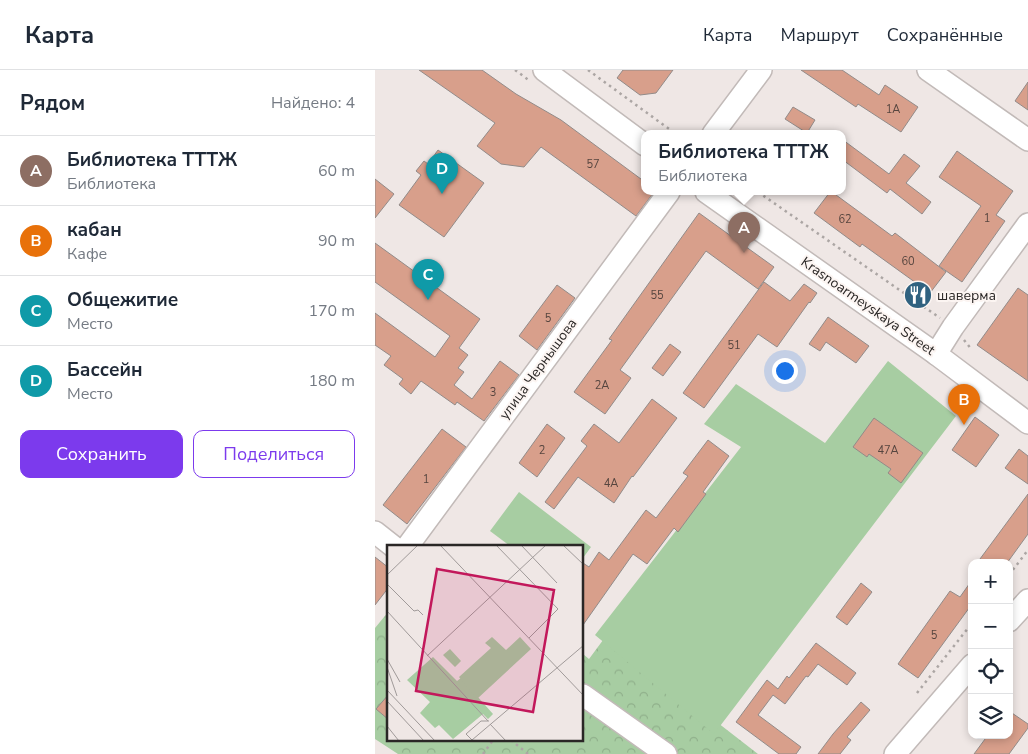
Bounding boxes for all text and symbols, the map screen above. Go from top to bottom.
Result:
text: Карта [25,19,94,51]
text: Карта [703,23,753,47]
text: Маршрут [781,23,859,47]
text: Сохранённые [887,23,1003,47]
text: Рядом [20,89,85,117]
text: Найдено: 4 [271,92,355,114]
house number: 1А [886,102,900,117]
popup [641,130,846,195]
text: Библиотека ТТТЖ [658,139,829,165]
text: Библиотека ТТТЖ [67,147,237,173]
pin: D [426,153,458,194]
house number: 57 [586,157,600,172]
text: A [30,160,42,182]
text: 60 m [318,160,355,182]
text: Библиотека [658,165,748,187]
text: Библиотека [67,173,156,195]
house number: 1 [984,211,990,226]
pin: A [728,212,760,253]
house number: 62 [838,212,852,227]
text: кабан [67,217,122,243]
text: B [30,230,42,252]
text: 90 m [318,230,355,252]
text: Кафе [67,243,107,265]
street label: Krasnoarmeyskaya Street [797,252,939,360]
house number: 60 [901,254,915,269]
pin: C [412,259,444,300]
restaurant icon: шаверма [903,280,933,310]
place label: шаверма [937,286,996,305]
text: Общежитие [67,287,178,313]
house number: 55 [650,288,664,303]
text: C [31,300,41,322]
text: 170 m [308,300,355,322]
house number: 5 [545,311,552,326]
text: Место [67,313,113,335]
street label: улица Чернышова [495,315,581,423]
house number: 51 [727,338,741,353]
text: Бассейн [67,357,143,383]
your location [772,358,798,384]
text: D [30,370,42,392]
text: 180 m [308,370,355,392]
house number: 2А [595,378,609,393]
text: Место [67,383,113,405]
pin: B [948,384,980,425]
house number: 3 [490,385,496,400]
button: Сохранить [20,430,183,478]
button: Поделиться [193,430,355,478]
house number: 2 [539,443,545,458]
house number: 47А [877,443,899,458]
house number: 1 [423,472,429,487]
house number: 4А [604,476,618,491]
inset map [387,545,584,742]
map controls [968,559,1013,739]
button: + [968,559,1013,604]
button: − [968,604,1013,649]
house number: 5 [931,628,938,643]
button: locate [968,649,1013,694]
button: layers [968,694,1013,739]

